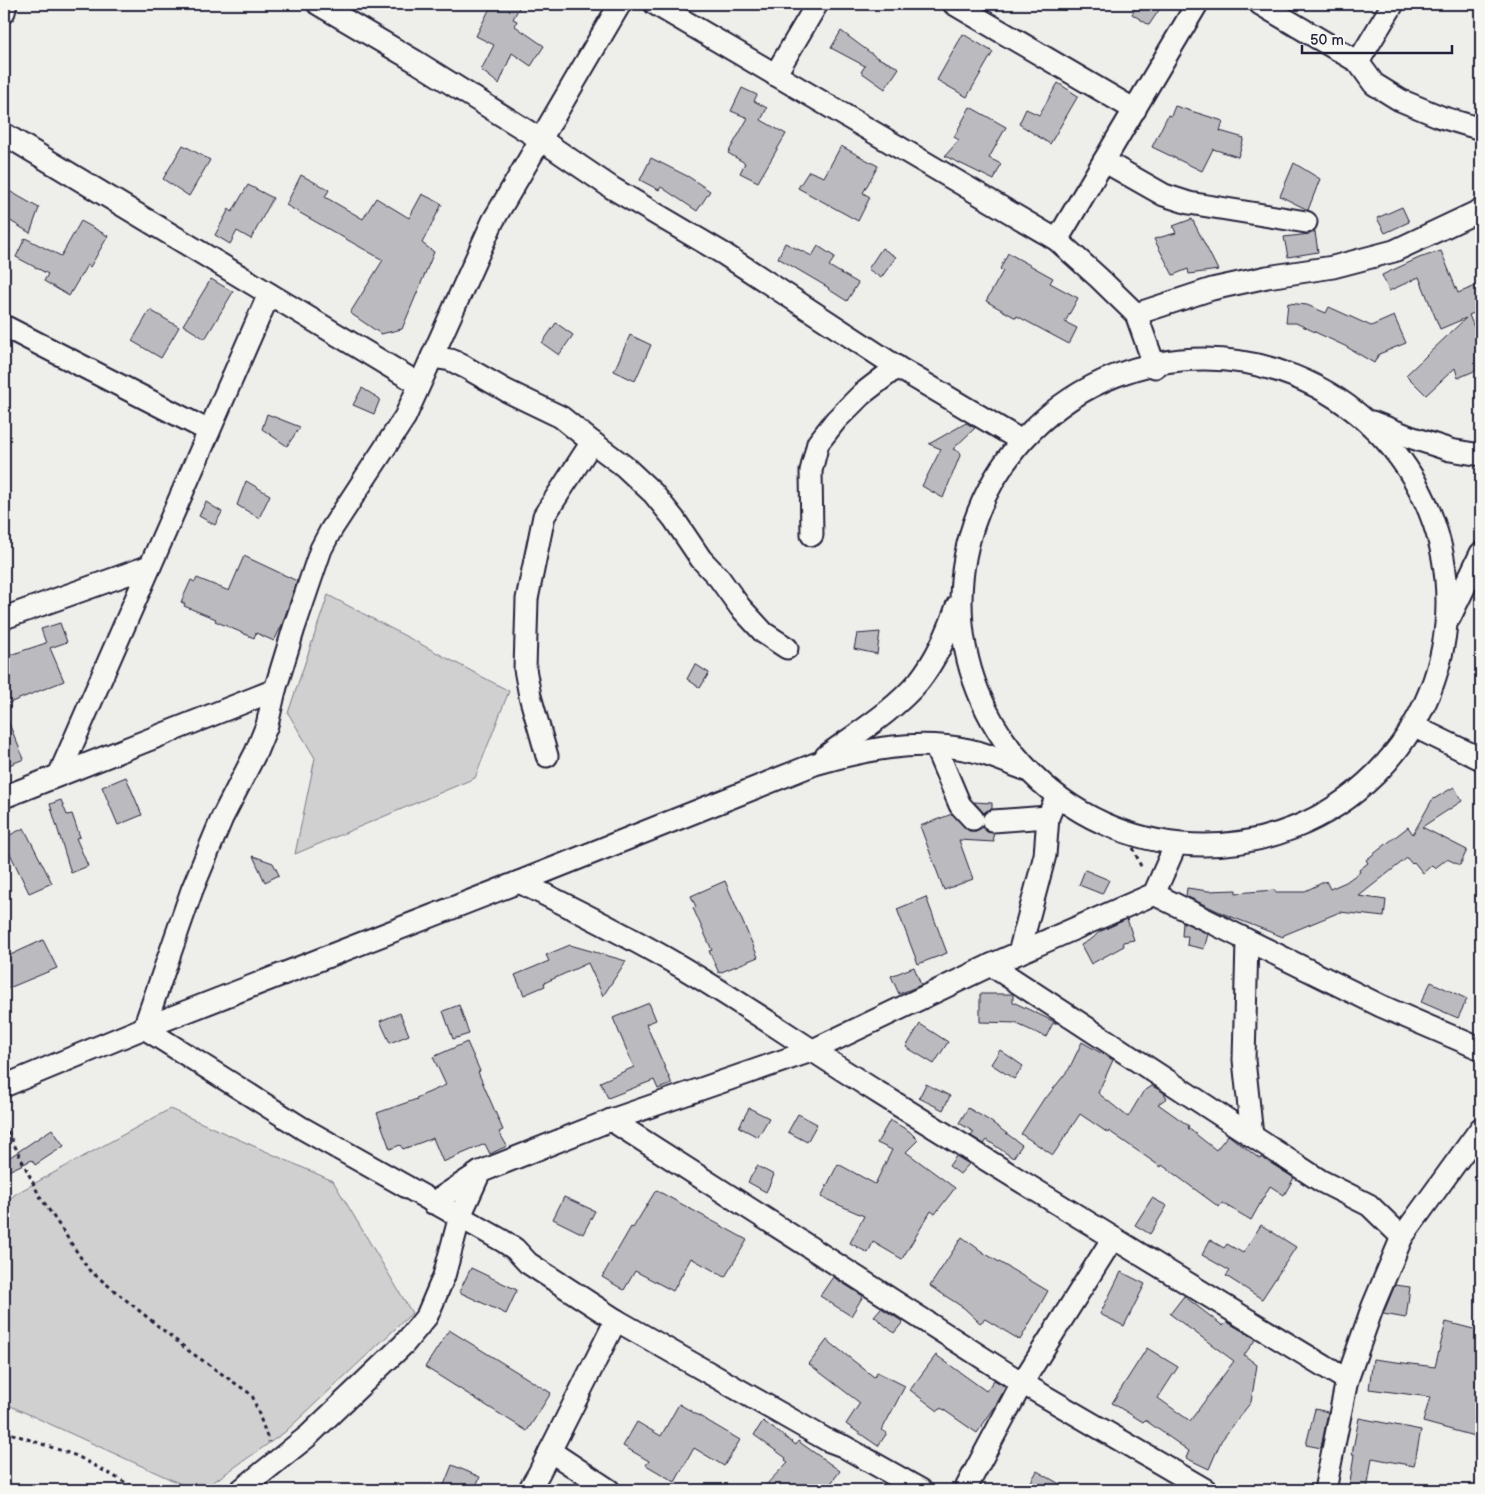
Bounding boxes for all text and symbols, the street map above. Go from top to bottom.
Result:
scale bar [1302,22,1452,54]
text: 50 m [1310,31,1344,50]

